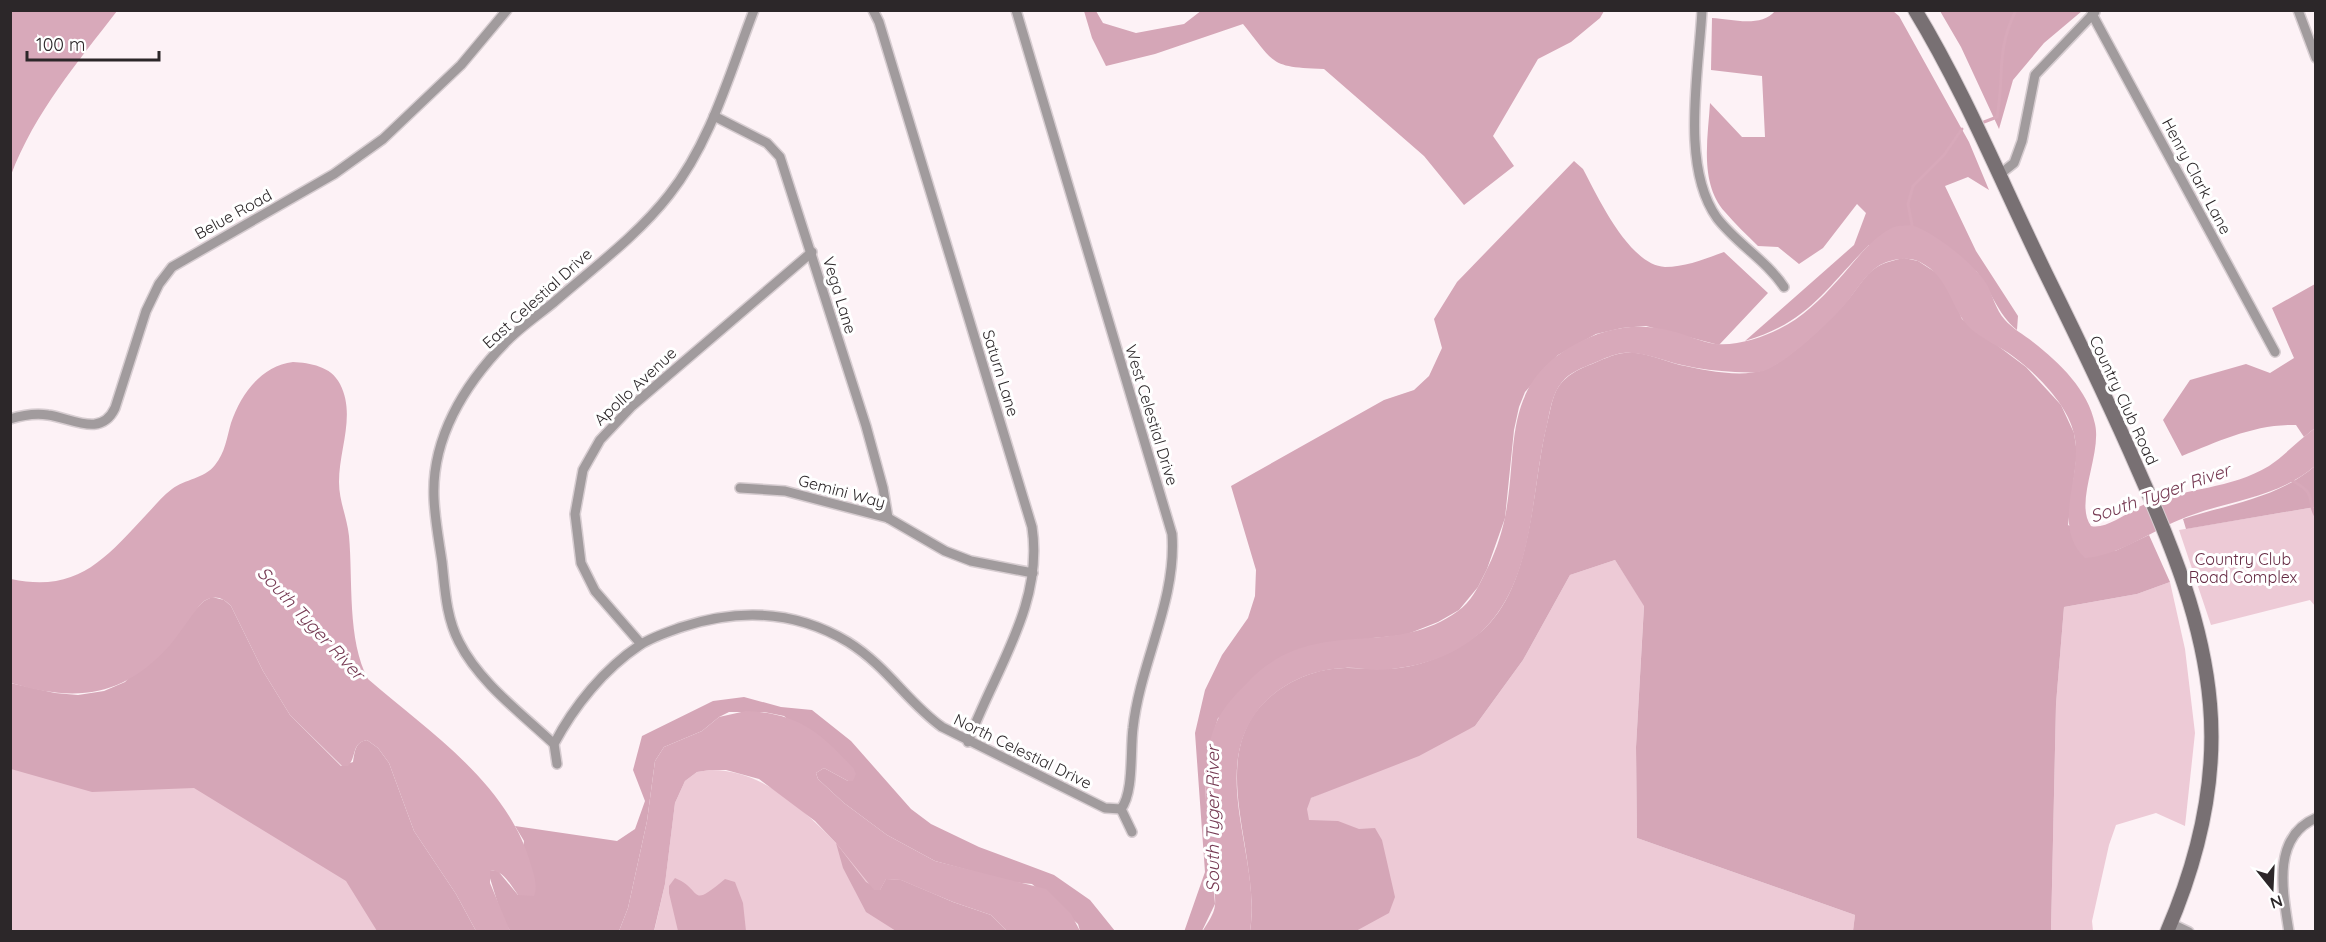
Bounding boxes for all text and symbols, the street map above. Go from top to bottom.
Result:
scale bar [27,24,159,62]
text: 100 m [36,33,85,56]
street label: Henry Clark Lane [2158,114,2236,238]
street label: Belue Road [191,185,275,243]
street label: East Celestial Drive [478,243,596,353]
street label: Vega Lane [819,254,861,336]
street label: Saturn Lane [978,327,1024,419]
street label: Country Club Road [2085,332,2163,468]
street label: West Celestial Drive [1121,342,1183,488]
street label: Apollo Avenue [590,343,680,429]
water label: South Tyger River [2087,458,2235,528]
street label: Gemini Way [796,470,888,512]
park label: Country Club Road Complex [2189,549,2298,587]
water label: South Tyger River [252,561,371,686]
street label: North Celestial Drive [951,709,1095,793]
water label: South Tyger River [1201,743,1224,892]
north arrow [2242,858,2302,918]
text: N [2268,891,2285,914]

